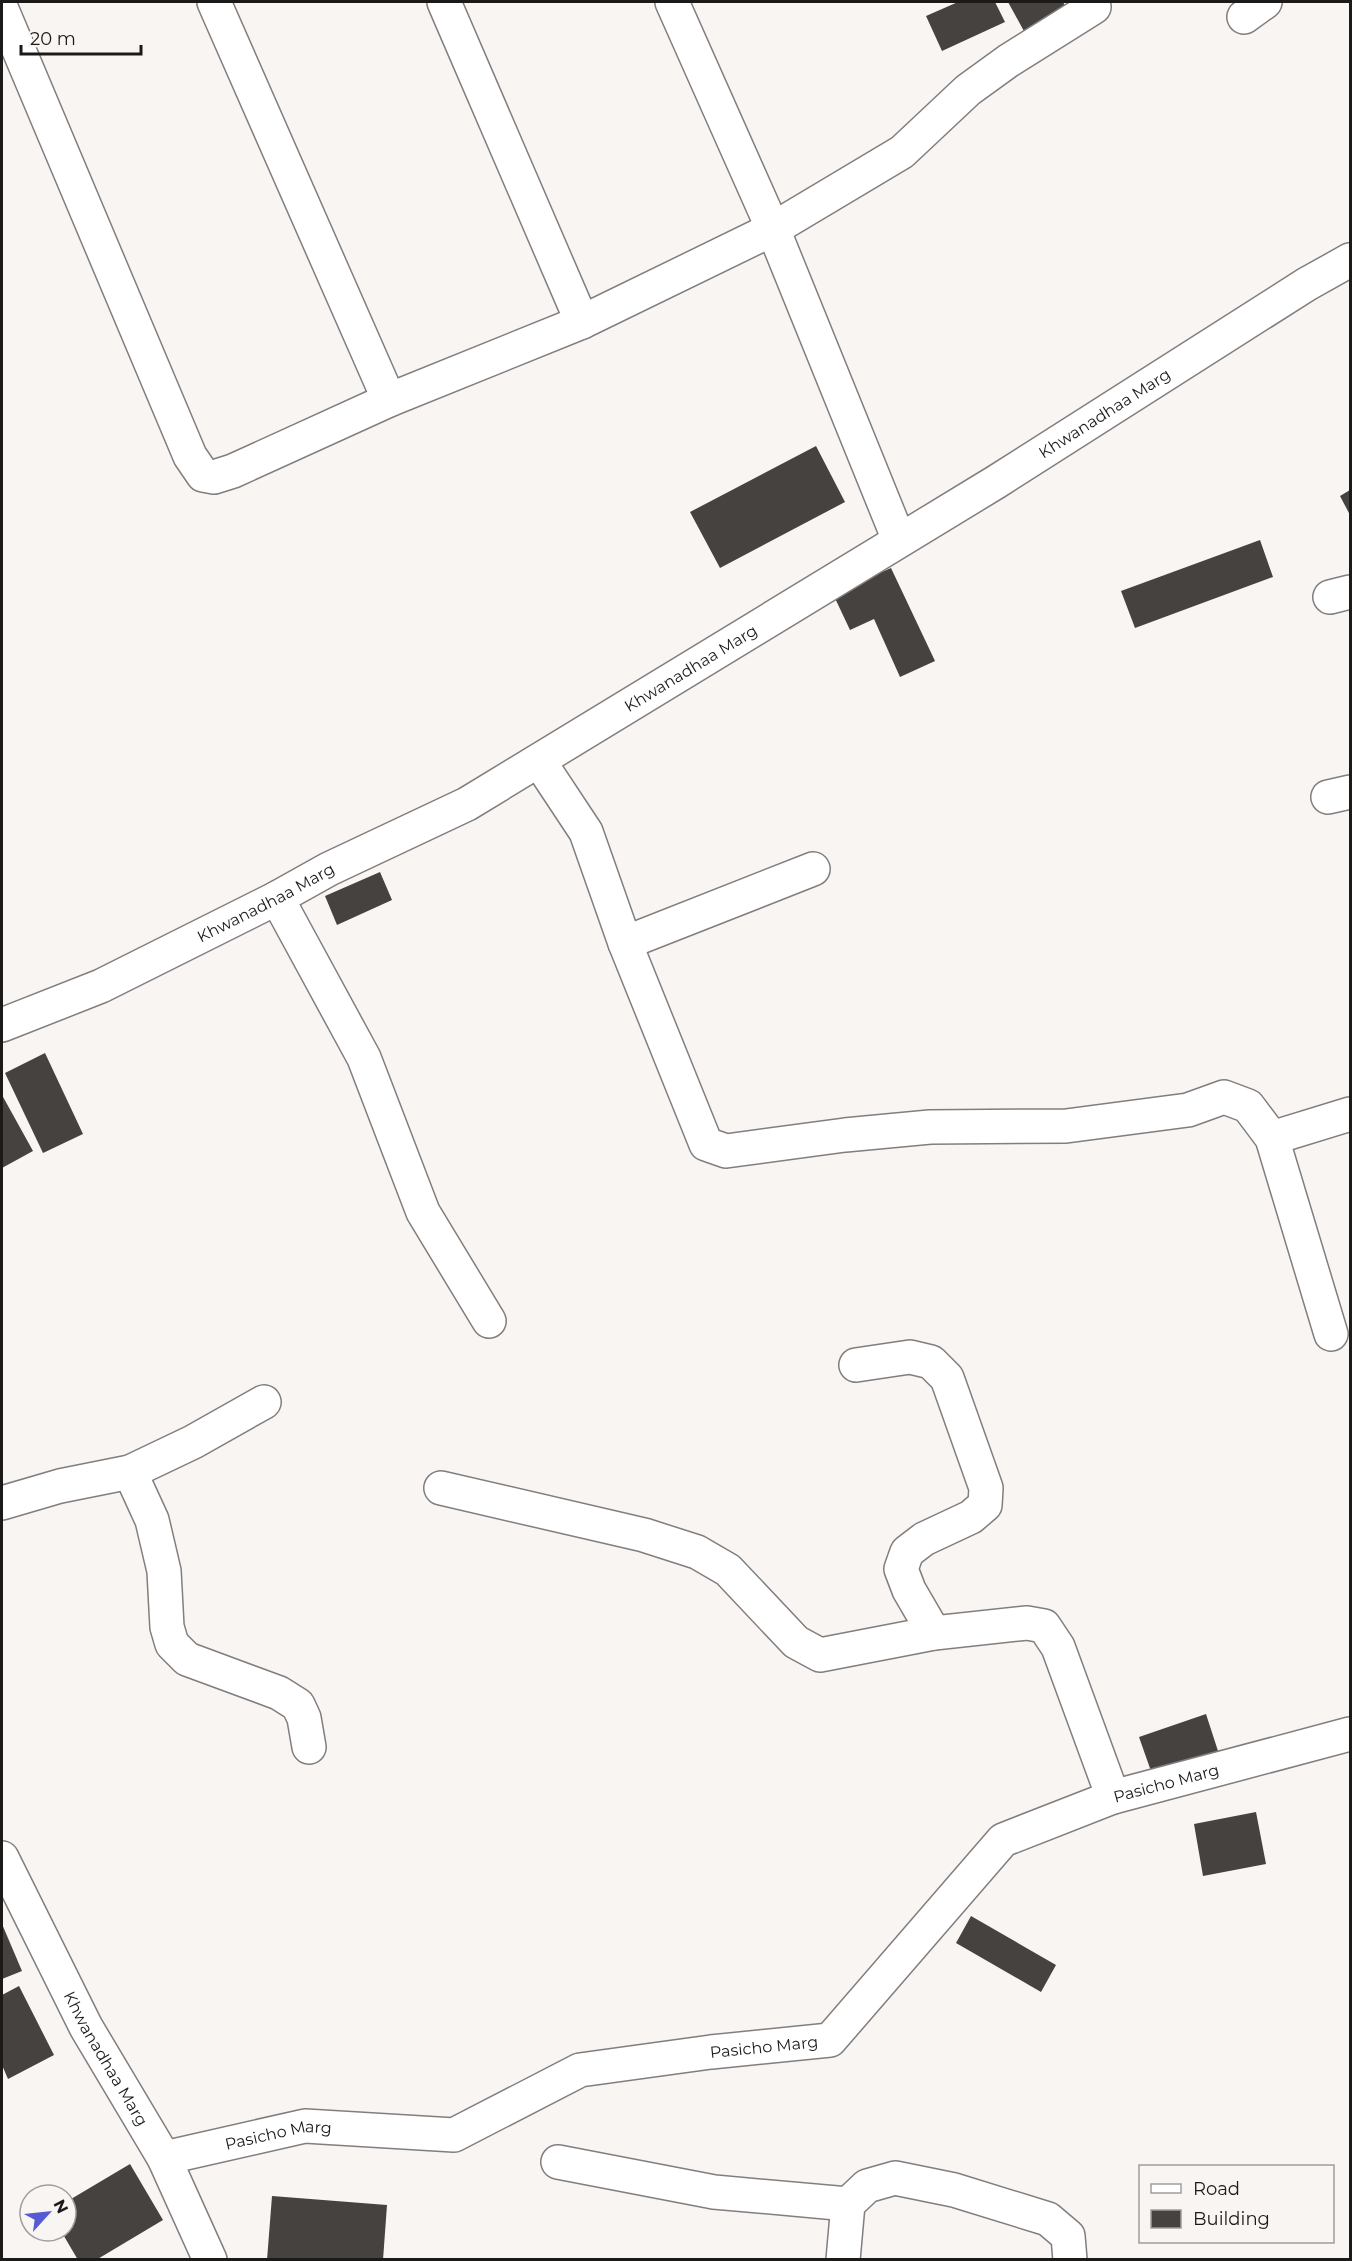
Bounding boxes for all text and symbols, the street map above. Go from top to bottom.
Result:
scale bar [21,18,141,56]
text: 20 m [30,28,76,50]
street label: Khwanadhaa Marg [1035,365,1174,462]
street label: Khwanadhaa Marg [621,621,761,716]
street label: Khwanadhaa Marg [194,859,338,946]
street label: Pasicho Marg [1111,1760,1221,1807]
street label: Khwanadhaa Marg [60,1988,152,2130]
street label: Pasicho Marg [709,2032,819,2062]
street label: Pasicho Marg [223,2117,332,2154]
legend [1139,2165,1334,2243]
text: Road [1193,2178,1240,2200]
north arrow [18,2183,78,2243]
text: N [50,2196,72,2216]
text: Building [1193,2208,1270,2230]

